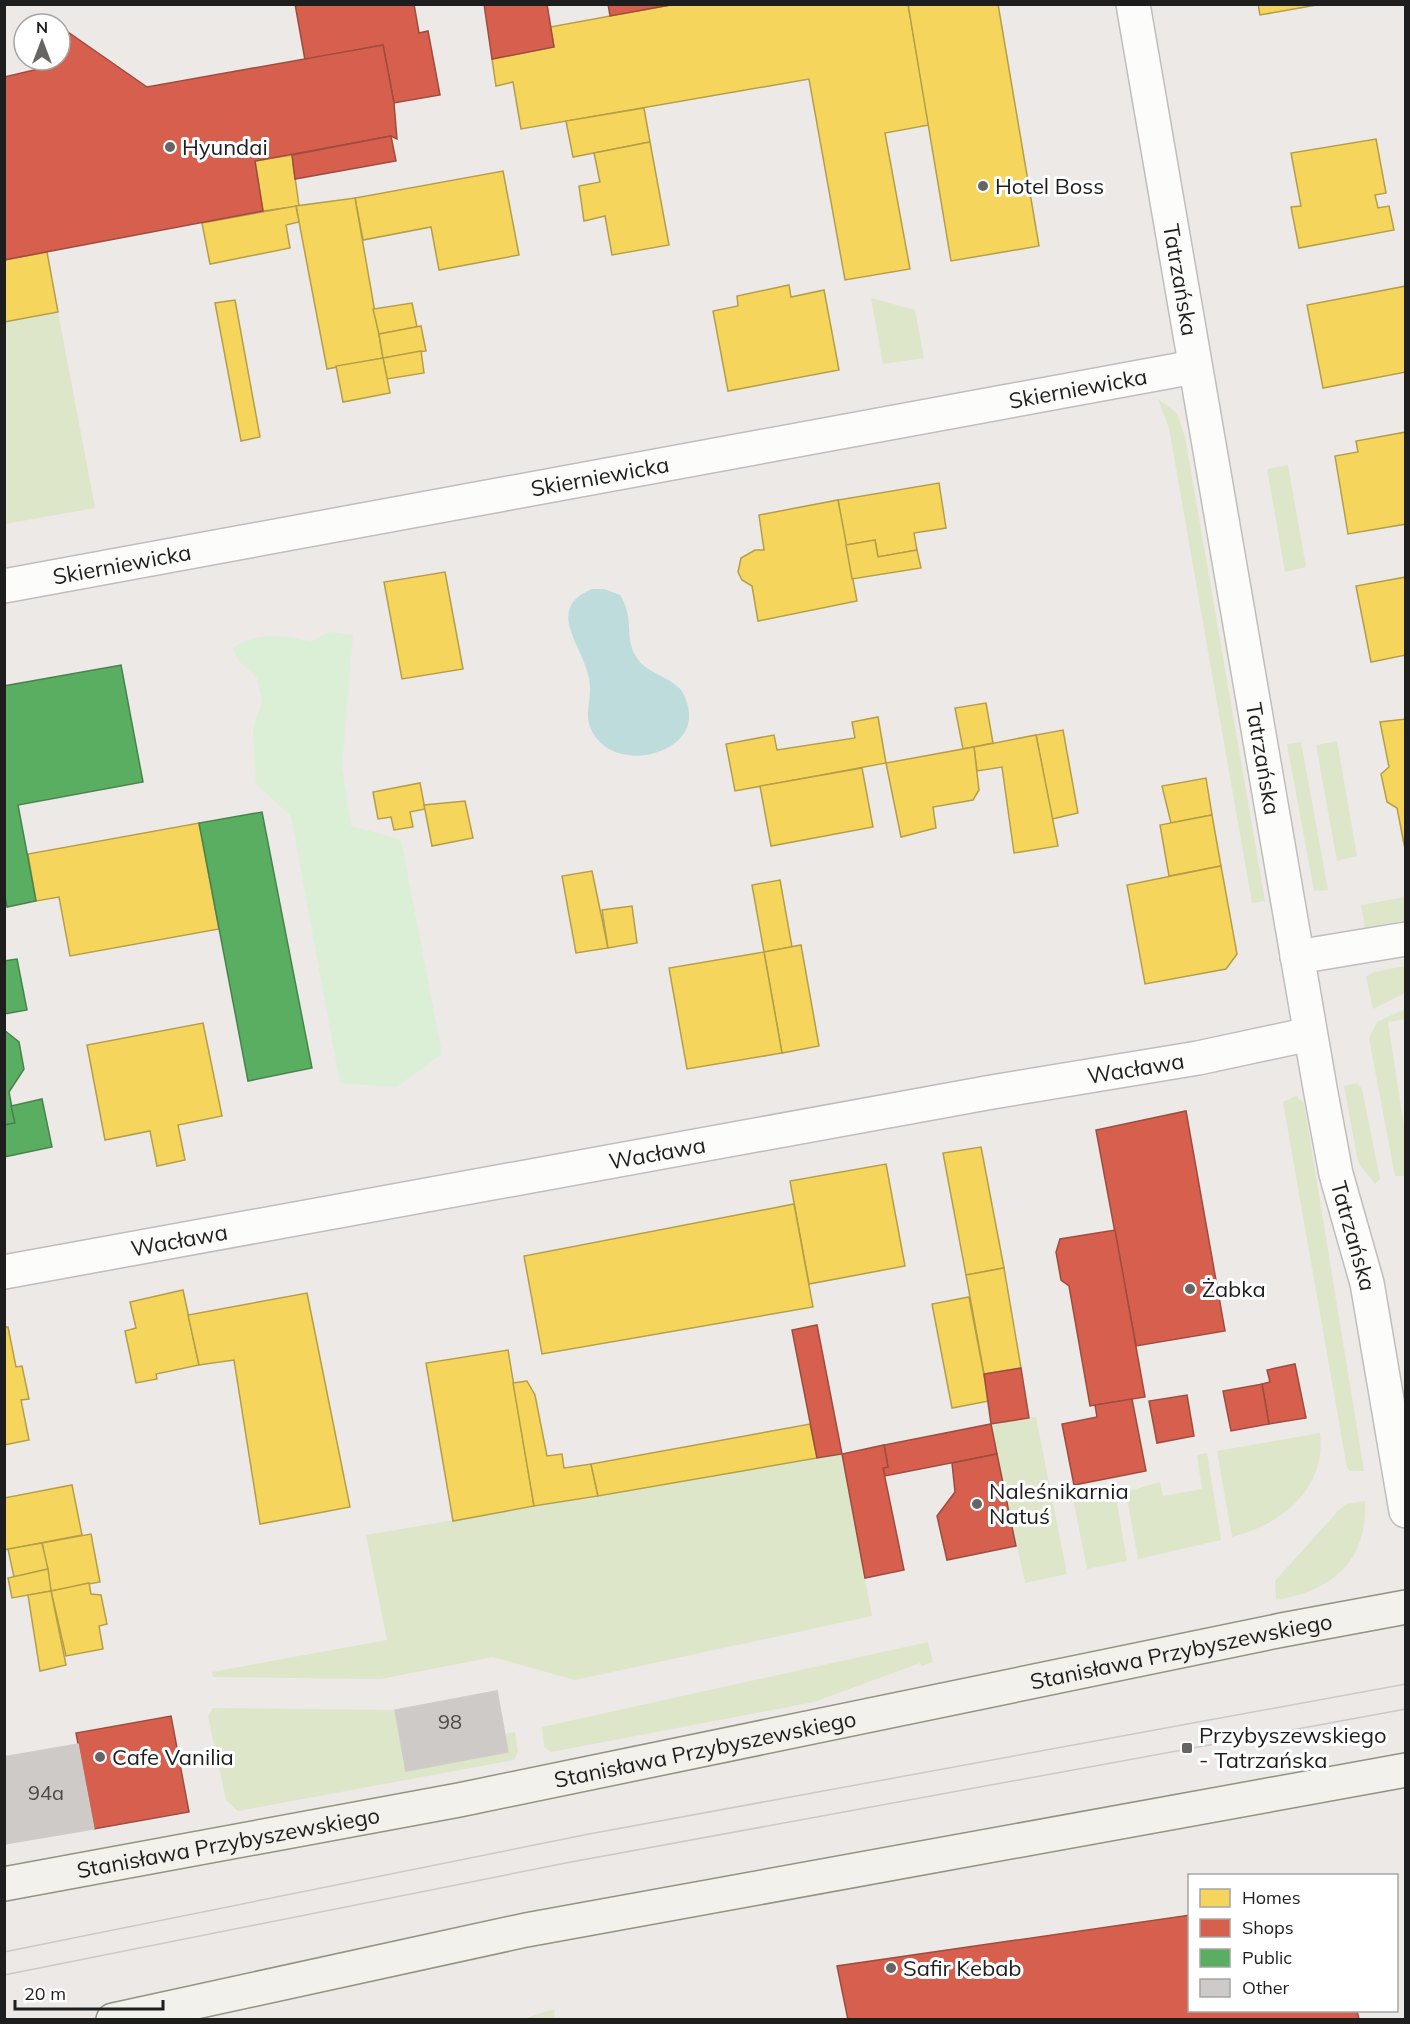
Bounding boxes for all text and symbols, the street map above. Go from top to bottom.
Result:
north arrow [12,12,72,72]
text: N [36,17,48,37]
place label: Hyundai [182,133,268,161]
marker: Hyundai [163,140,177,154]
place label: Hotel Boss [995,172,1104,200]
marker: Hotel Boss [976,179,990,193]
street label: Tatrzańska [1157,222,1204,338]
street label: Skierniewicka [1007,362,1149,415]
street label: Skierniewicka [529,450,671,503]
street label: Skierniewicka [51,538,193,591]
street label: Tatrzańska [1240,701,1287,817]
street label: Wacława [1085,1046,1186,1090]
street label: Wacława [607,1130,708,1176]
street label: Tatrzańska [1325,1178,1382,1293]
street label: Wacława [129,1218,230,1263]
place label: Żabka [1202,1275,1266,1303]
marker: Żabka [1183,1282,1197,1296]
place label: Naleśnikarnia Natuś [989,1477,1129,1530]
marker: Naleśnikarnia Natuś [970,1497,984,1511]
street label: Stanisława Przybyszewskiego [1028,1607,1334,1696]
street label: Stanisława Przybyszewskiego [552,1704,859,1794]
house number: 98 [438,1709,462,1734]
place label: Przybyszewskiego - Tatrzańska [1199,1721,1387,1774]
marker: Przybyszewskiego - Tatrzańska [1180,1741,1194,1755]
place label: Cafe Vanilia [112,1743,234,1771]
marker: Cafe Vanilia [93,1750,107,1764]
house number: 94a [28,1780,64,1805]
street label: Stanisława Przybyszewskiego [74,1801,382,1884]
legend [1188,1874,1398,2012]
text: Homes [1242,1886,1301,1909]
text: Shops [1242,1916,1294,1939]
text: Public [1242,1946,1292,1969]
place label: Safir Kebab [903,1954,1022,1982]
marker: Safir Kebab [884,1961,898,1975]
scale bar [15,1973,164,2011]
text: Other [1242,1976,1290,1999]
text: 20 m [24,1982,66,2005]

